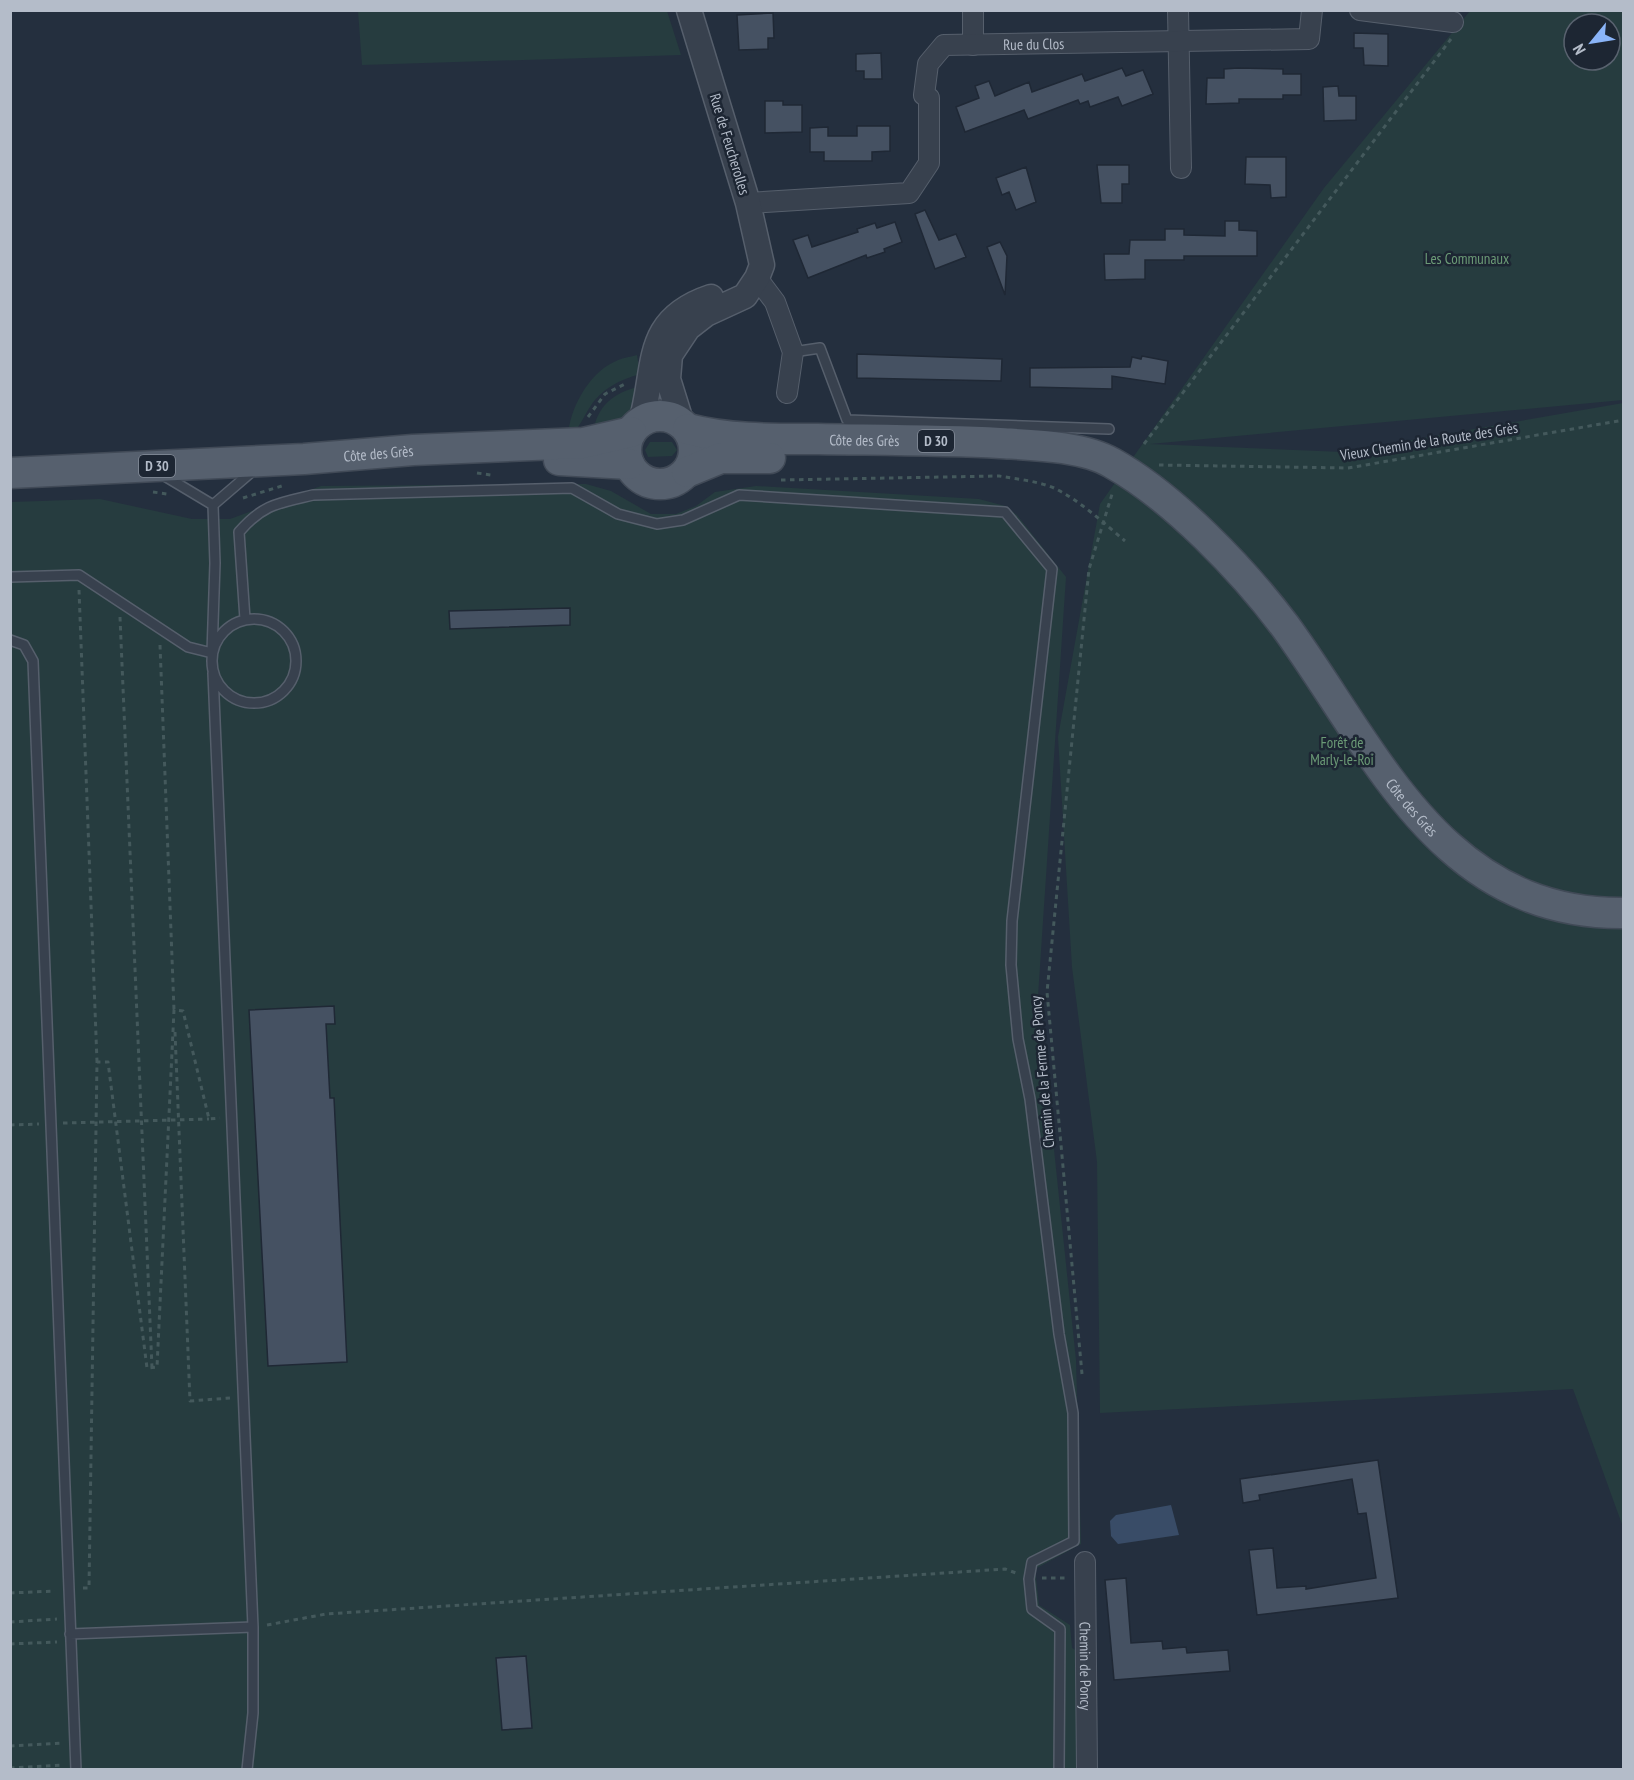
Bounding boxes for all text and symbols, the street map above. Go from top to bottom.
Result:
north arrow [1562,12,1622,72]
street label: Rue du Clos [1003,34,1064,54]
text: N [1568,41,1590,58]
street label: Rue de Feucherolles [706,91,754,197]
park label: Les Communaux [1425,249,1509,268]
street label: Vieux Chemin de la Route des Grès [1338,418,1519,465]
street label: Côte des Grès [829,430,899,450]
road number: D 30 [918,430,954,452]
street label: Côte des Grès [343,441,414,465]
road number: D 30 [139,455,175,477]
park label: Forêt de Marly-le-Roi [1310,733,1374,769]
street label: Côte des Grès [1382,774,1442,840]
street label: Chemin de la Ferme de Poncy [1026,995,1058,1149]
street label: Chemin de Poncy [1076,1622,1096,1711]

